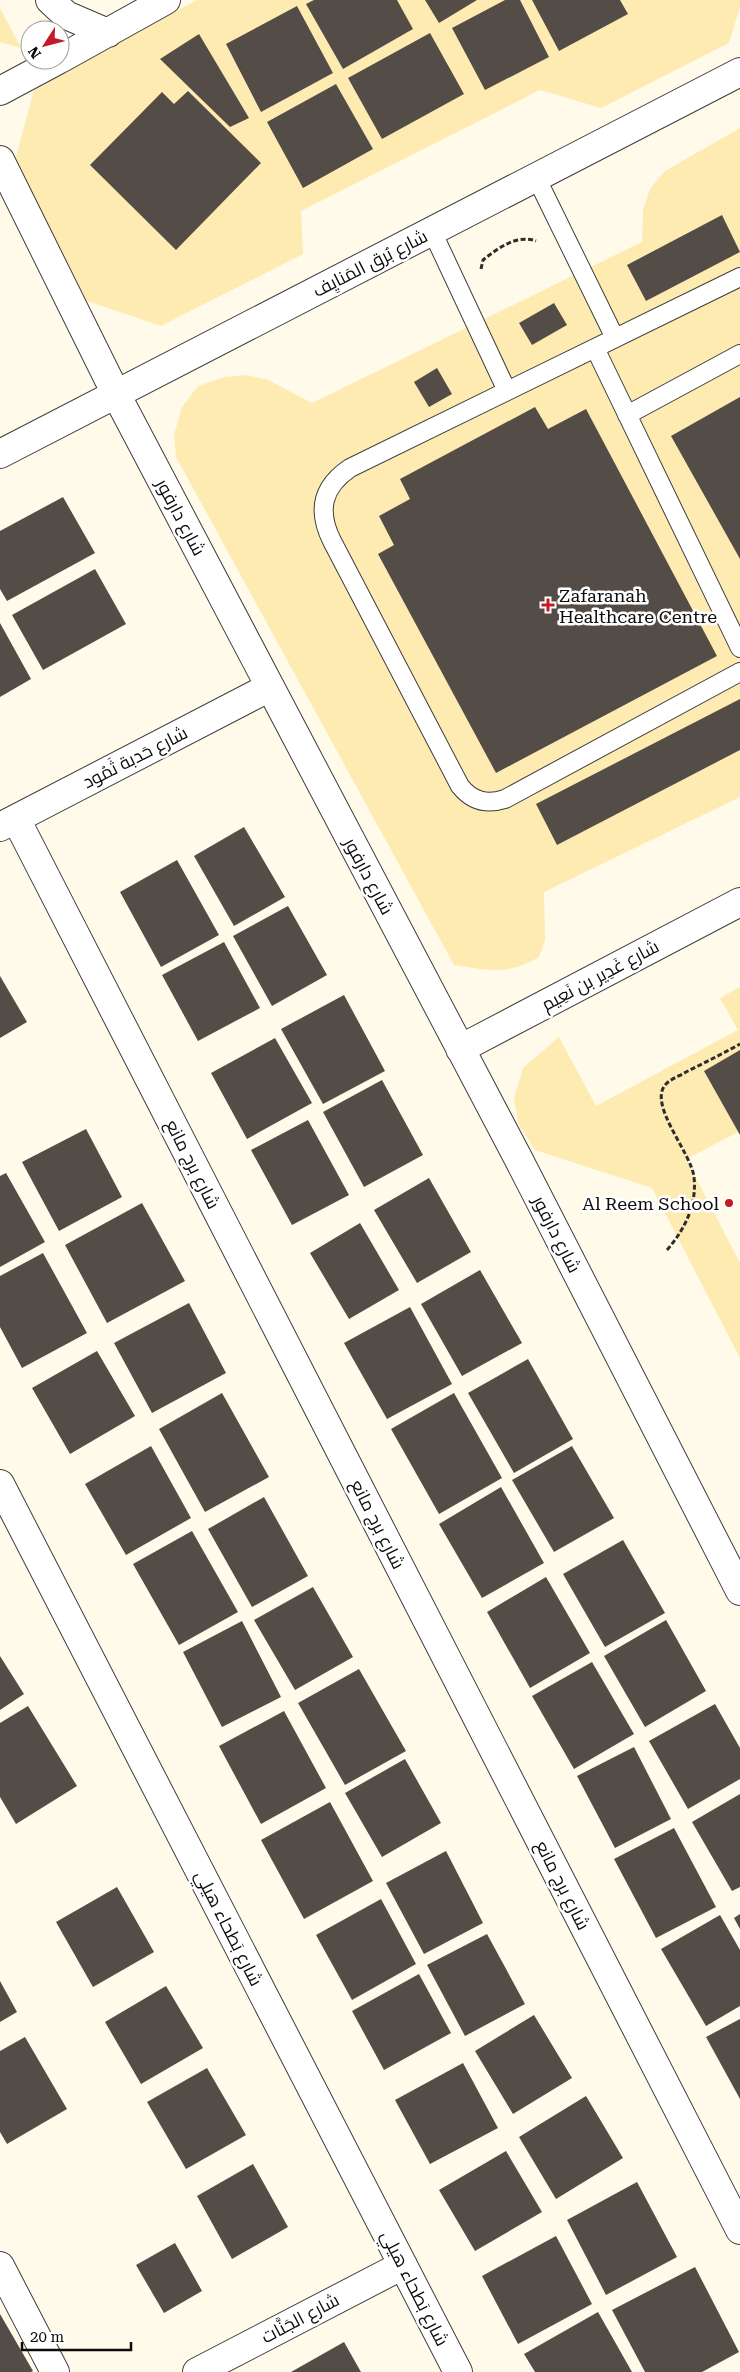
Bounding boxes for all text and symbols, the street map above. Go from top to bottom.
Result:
north arrow [20,20,70,70]
text: N [25,43,44,62]
street label: شارع بُرق المَنايِف [309,225,432,303]
street label: شارع دارفور [150,474,210,560]
place label: Zafaranah Healthcare Centre [559,585,717,627]
marker: Zafaranah Healthcare Centre [541,598,555,612]
street label: شارع حَدبة ثَمُود [79,721,192,794]
street label: شارع دارفور [338,833,398,919]
street label: شارع غَدِير بن نَعِيم [538,935,663,1017]
street label: شارع برج مانع [160,1116,225,1213]
street label: شارع دارفور [526,1191,585,1277]
place label: Al Reem School [582,1193,719,1214]
marker: Al Reem School [723,1197,735,1209]
street label: شارع برج مانع [345,1476,410,1573]
street label: شارع برج مانع [530,1837,595,1934]
street label: شارع بَطحاء هيلي [187,1867,267,1991]
street label: شارع بَطحاء هيلي [373,2227,453,2351]
street label: شارع الجَنَّات [257,2288,343,2349]
scale bar [22,2320,131,2352]
text: 20 m [30,2328,65,2346]

